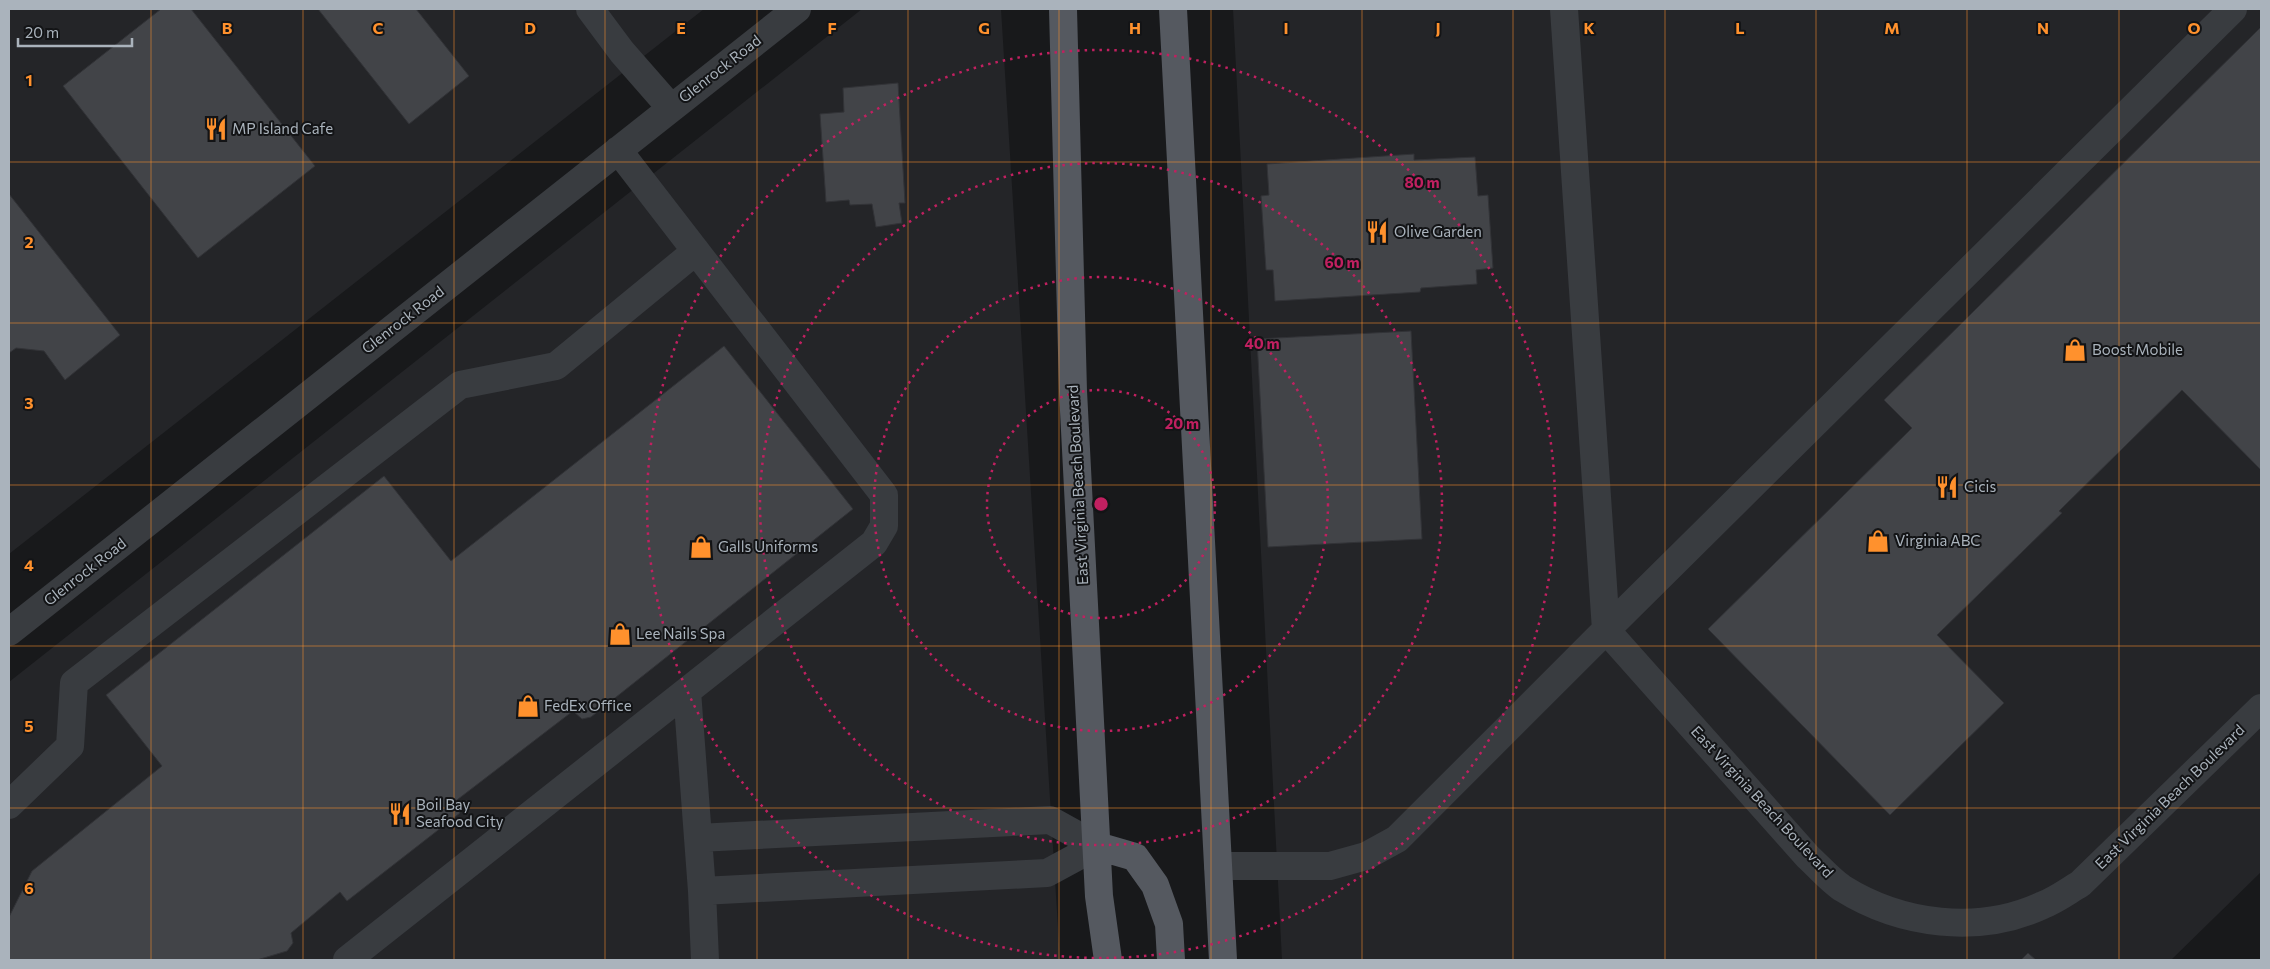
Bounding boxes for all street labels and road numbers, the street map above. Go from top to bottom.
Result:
street label: Glenrock Road [675,31,764,106]
street label: Glenrock Road [358,282,447,357]
street label: East Virginia Beach Boulevard [1063,384,1091,586]
street label: Glenrock Road [40,534,129,609]
street label: East Virginia Beach Boulevard [2091,720,2248,872]
street label: East Virginia Beach Boulevard [1688,722,1838,881]

